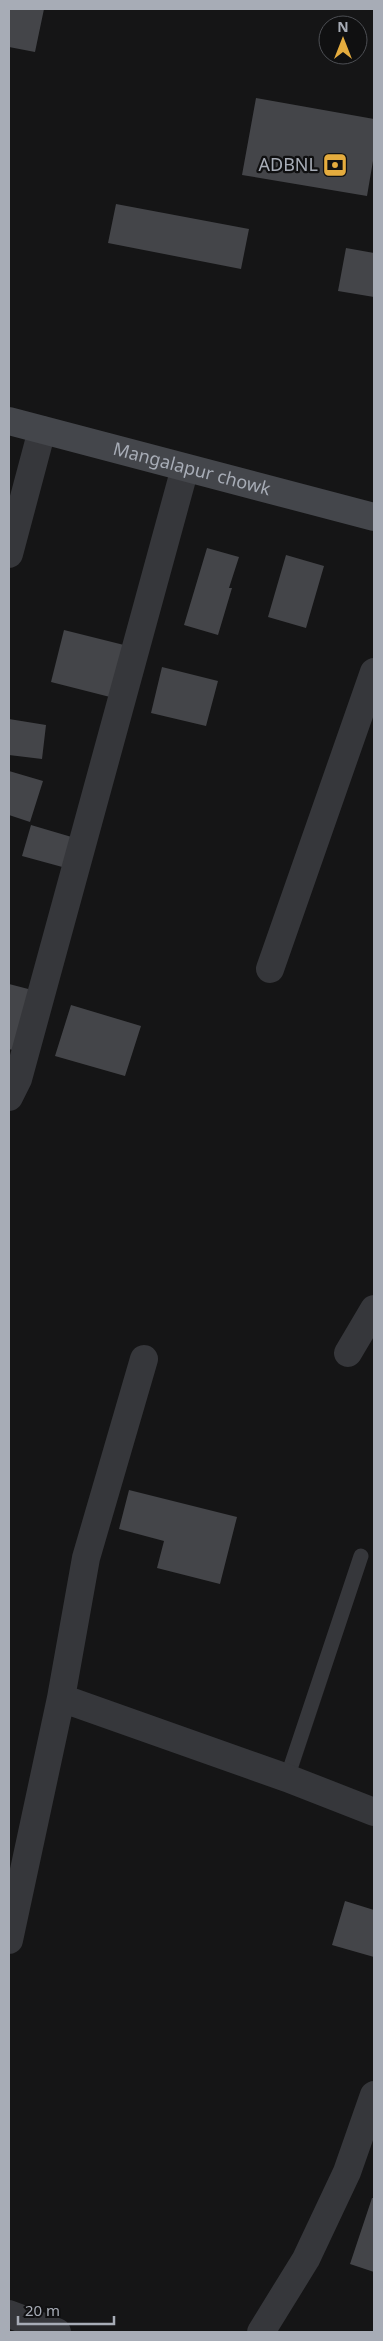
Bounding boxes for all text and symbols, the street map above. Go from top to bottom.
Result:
north arrow [318,15,368,65]
text: N [337,17,349,36]
place label: ADBNL [259,152,318,176]
bank icon: ADBNL [322,152,348,178]
street label: Mangalapur chowk [111,436,274,500]
scale bar [18,2294,114,2326]
text: 20 m [25,2300,60,2320]

